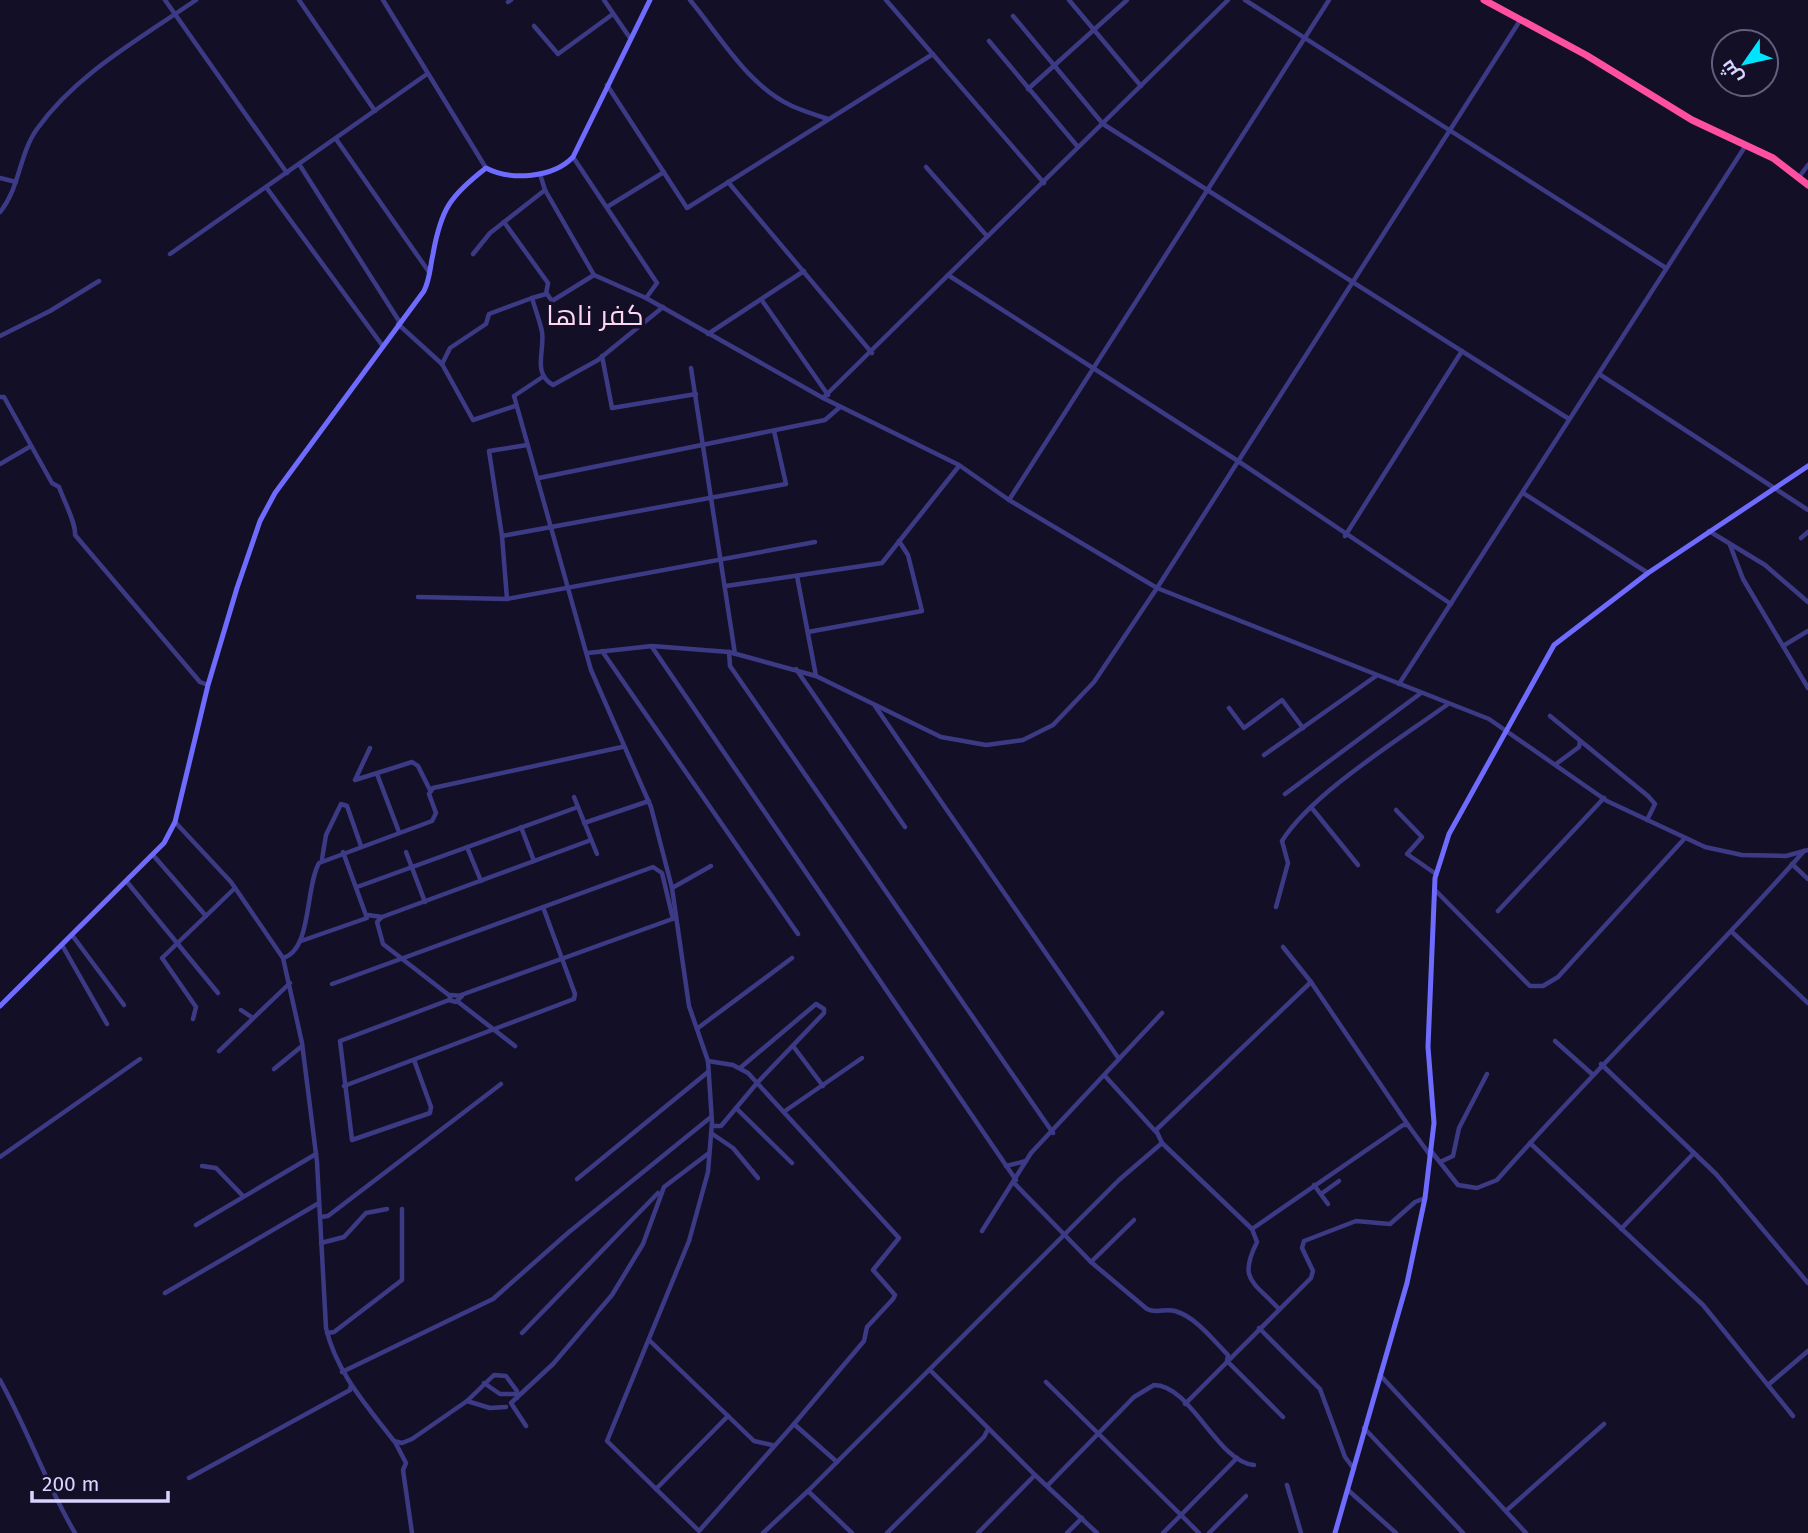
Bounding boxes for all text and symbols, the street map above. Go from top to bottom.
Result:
north arrow [1710,28,1780,98]
text: ش [1715,56,1748,89]
district label: كفر ناها [546,299,644,332]
scale bar [32,1460,168,1504]
text: 200 m [42,1471,99,1497]

